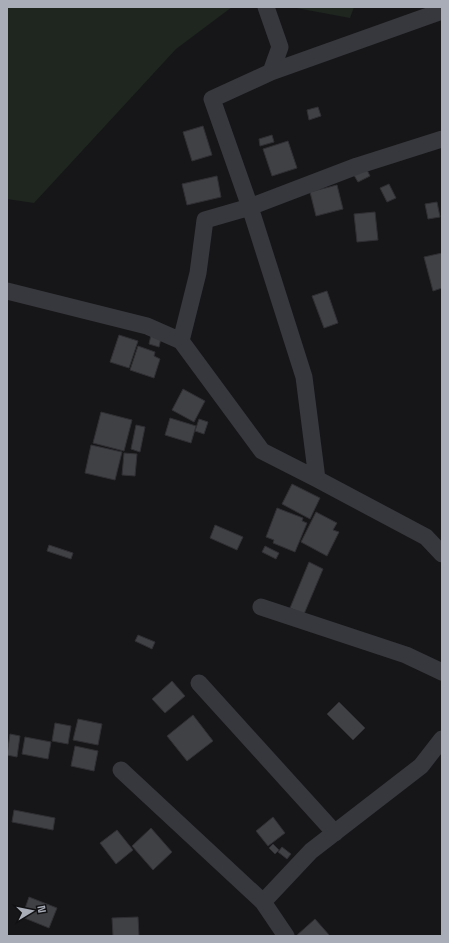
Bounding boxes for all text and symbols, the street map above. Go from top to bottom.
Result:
north arrow [12,891,52,931]
text: N [34,904,49,914]

